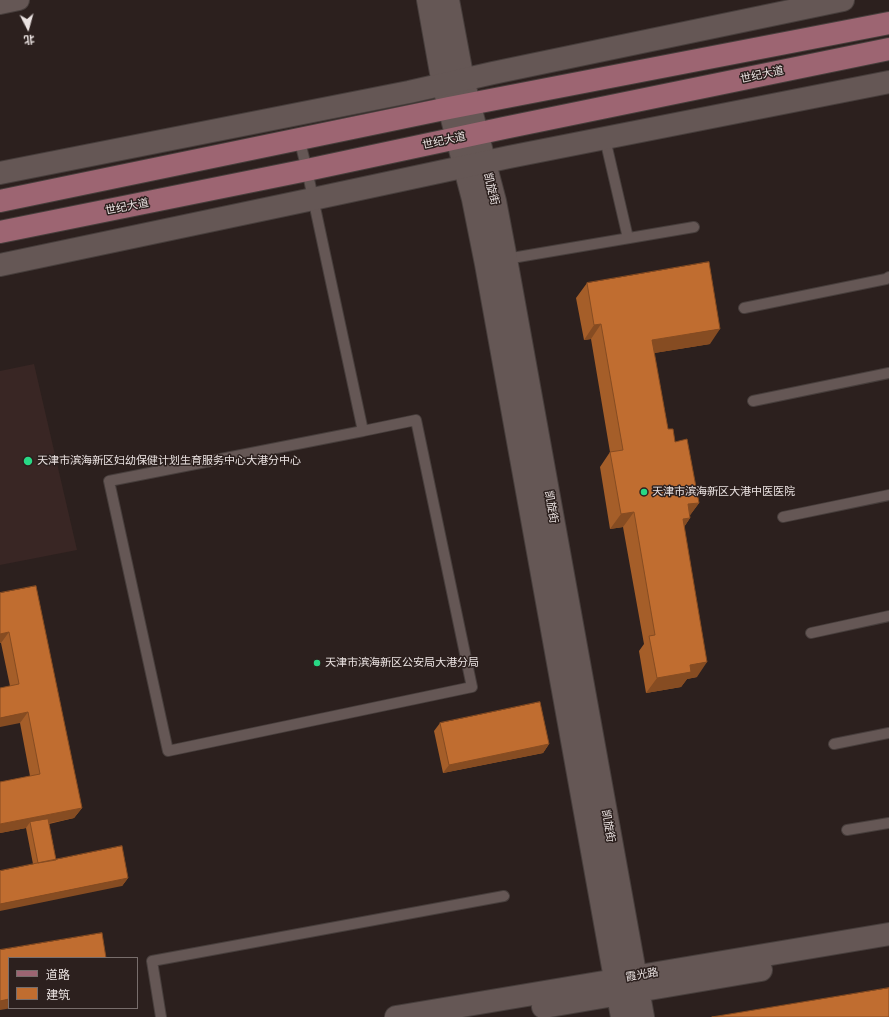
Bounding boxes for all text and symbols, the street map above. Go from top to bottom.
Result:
north arrow [8,8,48,48]
text: 北 [23,32,35,47]
street label: 世纪大道 [739,64,785,86]
street label: 世纪大道 [421,130,467,152]
street label: 凯旋街 [481,171,501,207]
street label: 世纪大道 [104,196,150,218]
place label: 天津市滨海新区妇幼保健计划生育服务中心大港分中心 [37,454,301,468]
marker: 天津市滨海新区妇幼保健计划生育服务中心大港分中心 [22,455,34,467]
place label: 天津市滨海新区大港中医医院 [652,485,795,499]
marker: 天津市滨海新区大港中医医院 [639,487,649,497]
street label: 凯旋街 [542,490,560,524]
place label: 天津市滨海新区公安局大港分局 [325,656,479,670]
marker: 天津市滨海新区公安局大港分局 [312,658,322,668]
street label: 凯旋街 [599,809,617,843]
legend [8,957,138,1009]
street label: 霞光路 [625,966,659,984]
text: 道路 [46,967,70,982]
text: 建筑 [46,987,70,1002]

